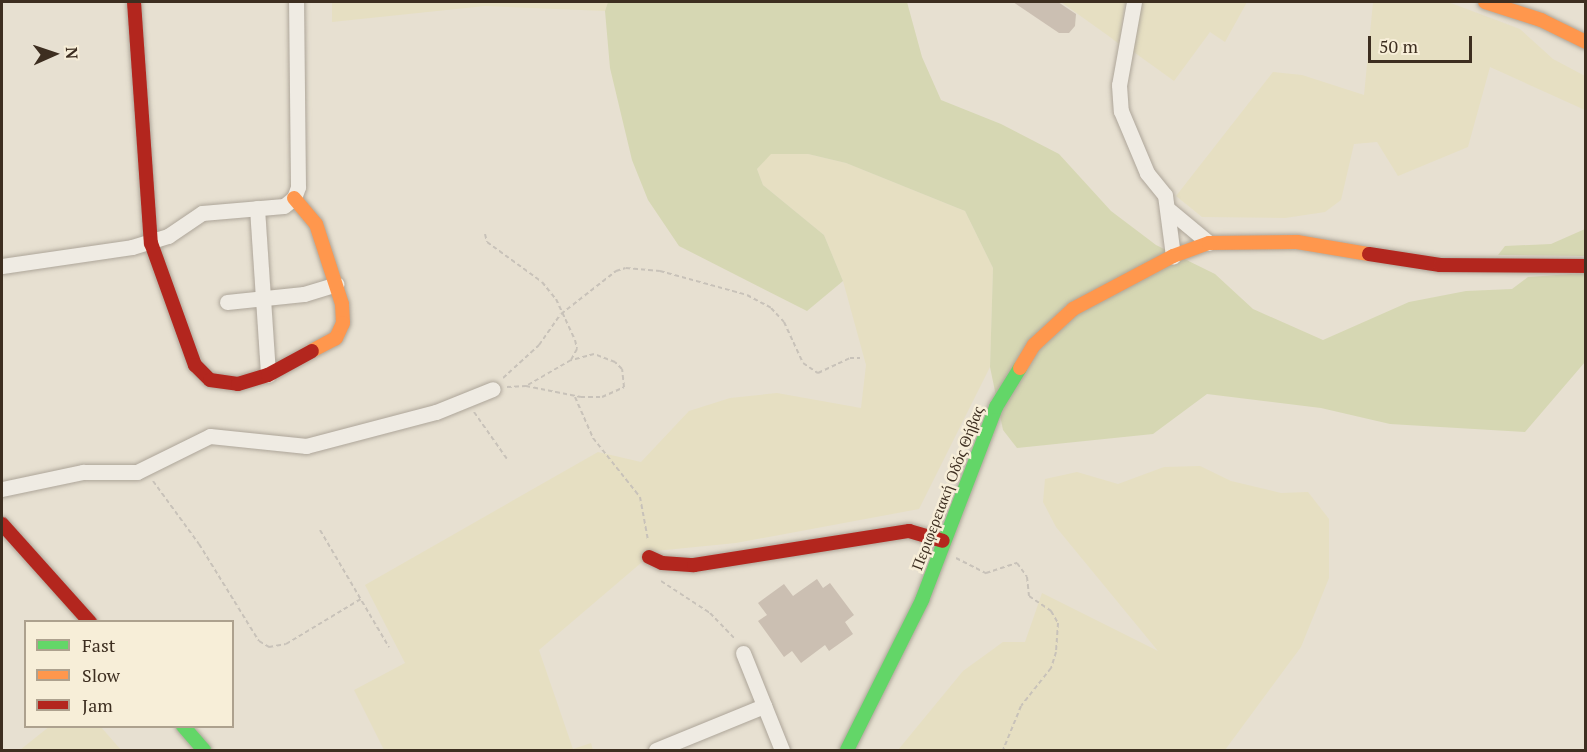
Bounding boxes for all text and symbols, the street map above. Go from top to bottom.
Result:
north arrow [24,24,84,84]
scale bar [1371,24,1474,62]
text: 50 m [1379,34,1418,58]
text: N [61,46,83,60]
street label: Περιφερειακή Οδός Θήβας [907,403,987,573]
legend [24,620,234,728]
text: Fast [82,633,115,657]
text: Slow [82,663,120,687]
text: Jam [82,693,113,717]

